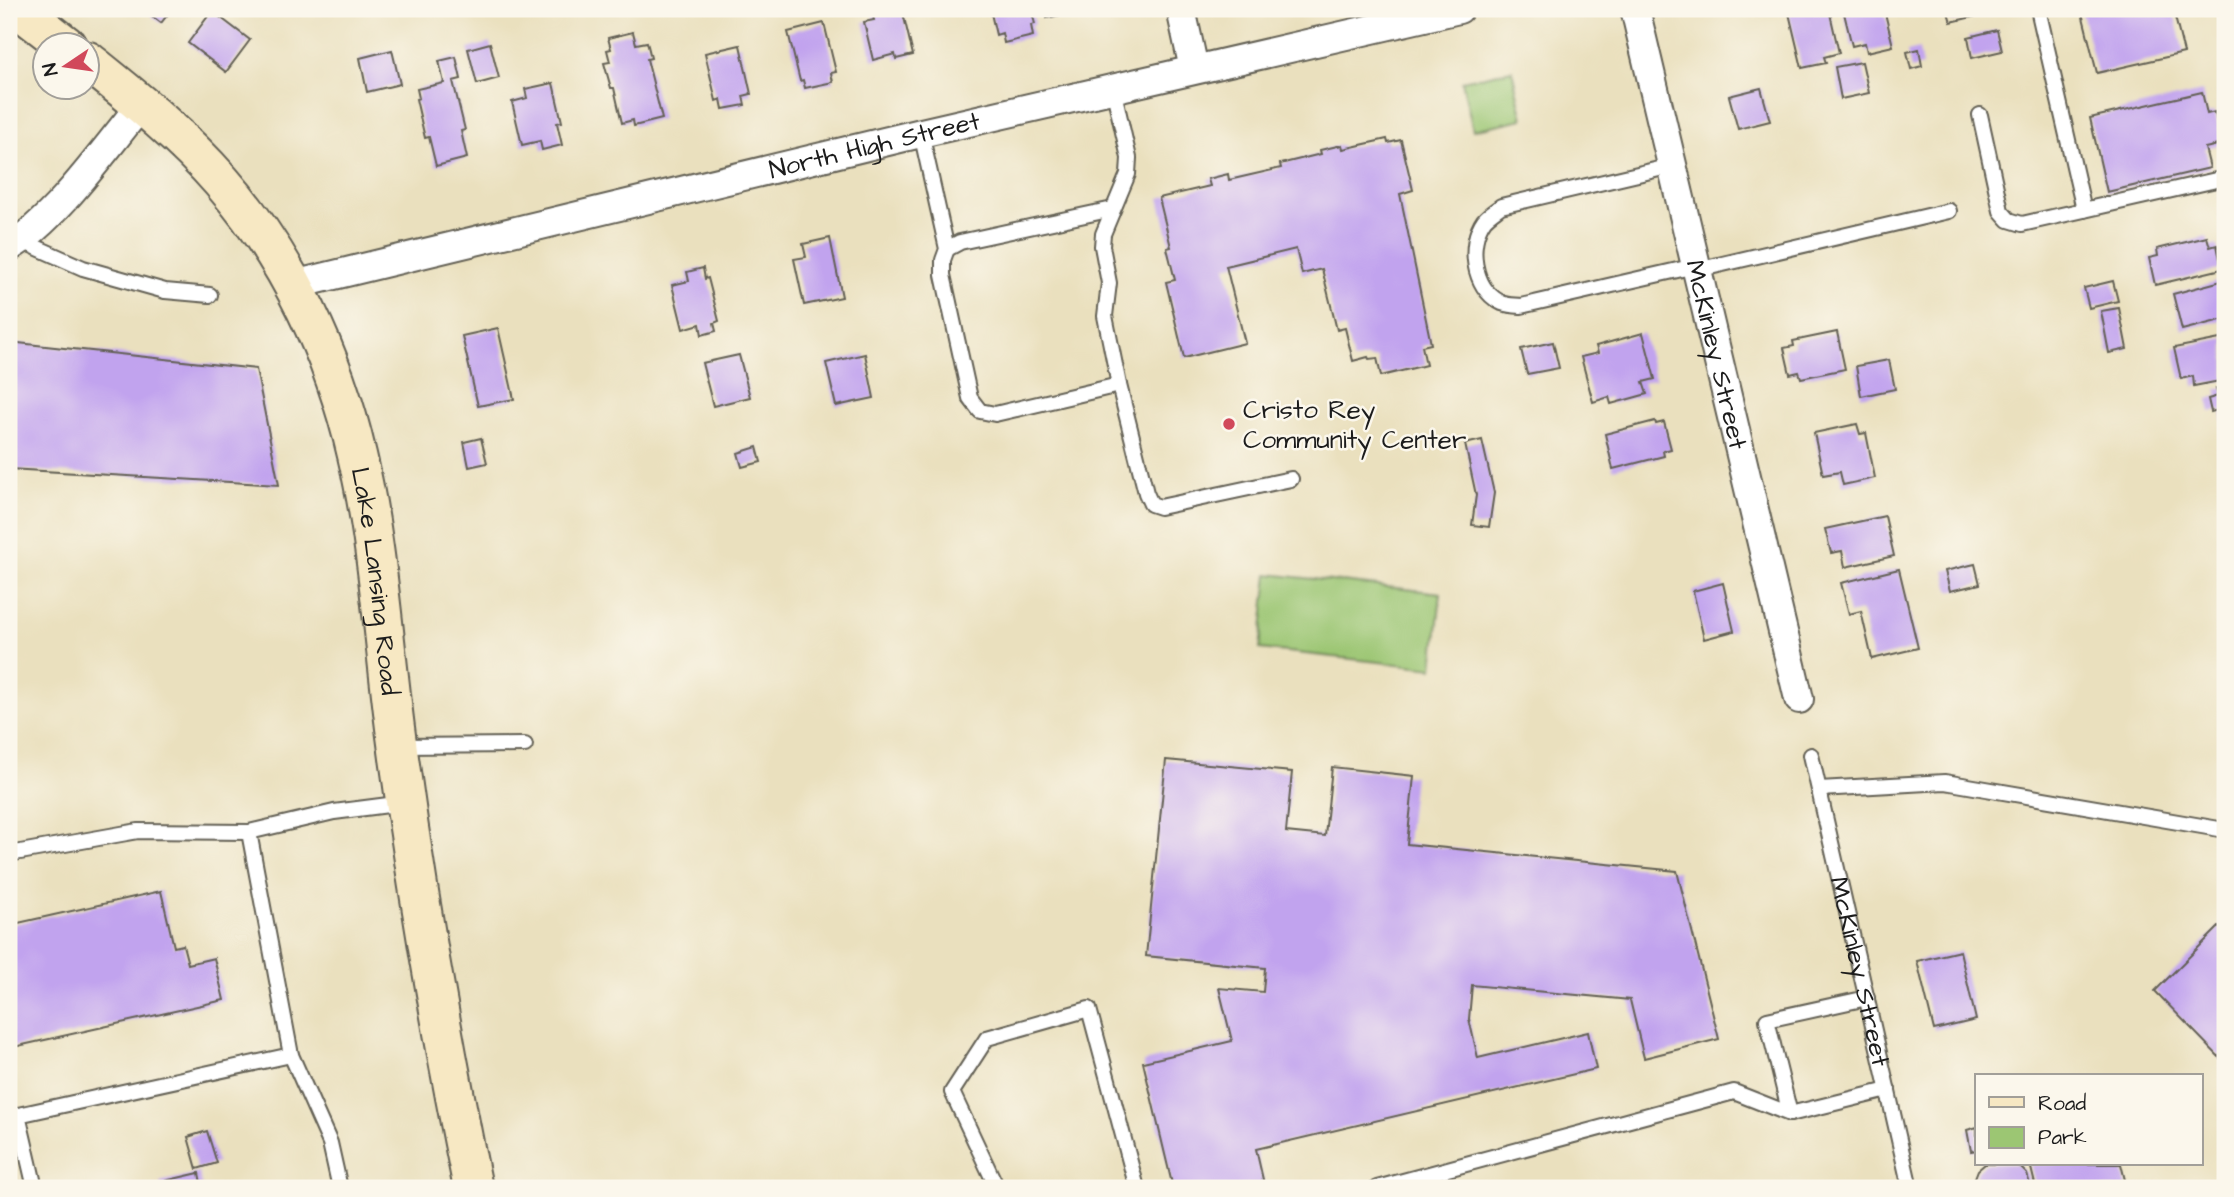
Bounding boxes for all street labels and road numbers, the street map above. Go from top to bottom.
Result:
street label: North High Street [765,103,984,188]
street label: McKinley Street [1676,256,1756,454]
street label: Lake Lansing Road [341,464,408,697]
street label: McKinley Street [1820,873,1899,1071]

